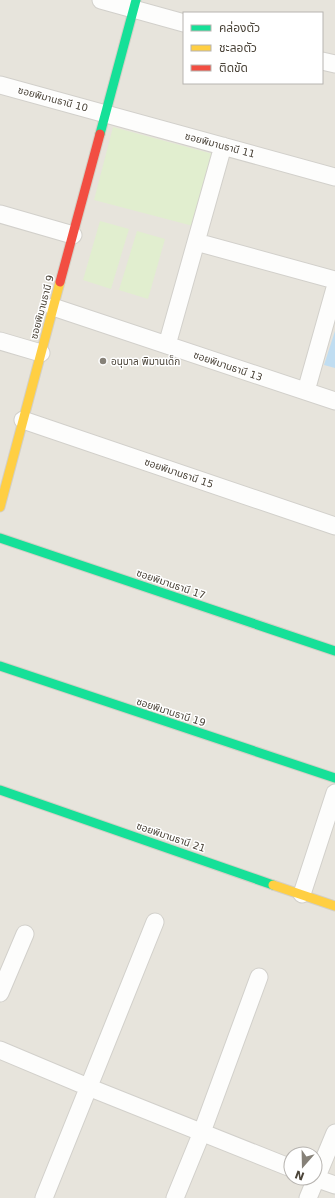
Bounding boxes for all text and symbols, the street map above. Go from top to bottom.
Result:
legend [183,12,323,84]
text: คล่องตัว [219,21,260,35]
text: ชะลอตัว [219,41,257,55]
text: ติดขัด [219,61,248,75]
street label: ซอยพิมานธานี 10 [17,84,89,114]
street label: ซอยพิมานธานี 11 [184,130,256,160]
street label: ซอยพิมานธานี 9 [28,274,56,340]
street label: ซอยพิมานธานี 13 [192,349,264,383]
place label: อนุบาล พิมานเด็ก [111,355,180,368]
marker: อนุบาล พิมานเด็ก [98,356,108,366]
street label: ซอยพิมานธานี 15 [143,456,215,490]
street label: ซอยพิมานธานี 17 [135,567,207,601]
street label: ซอยพิมานธานี 19 [135,696,207,728]
street label: ซอยพิมานธานี 21 [135,820,207,854]
north arrow [283,1146,323,1186]
text: N [293,1167,306,1183]

